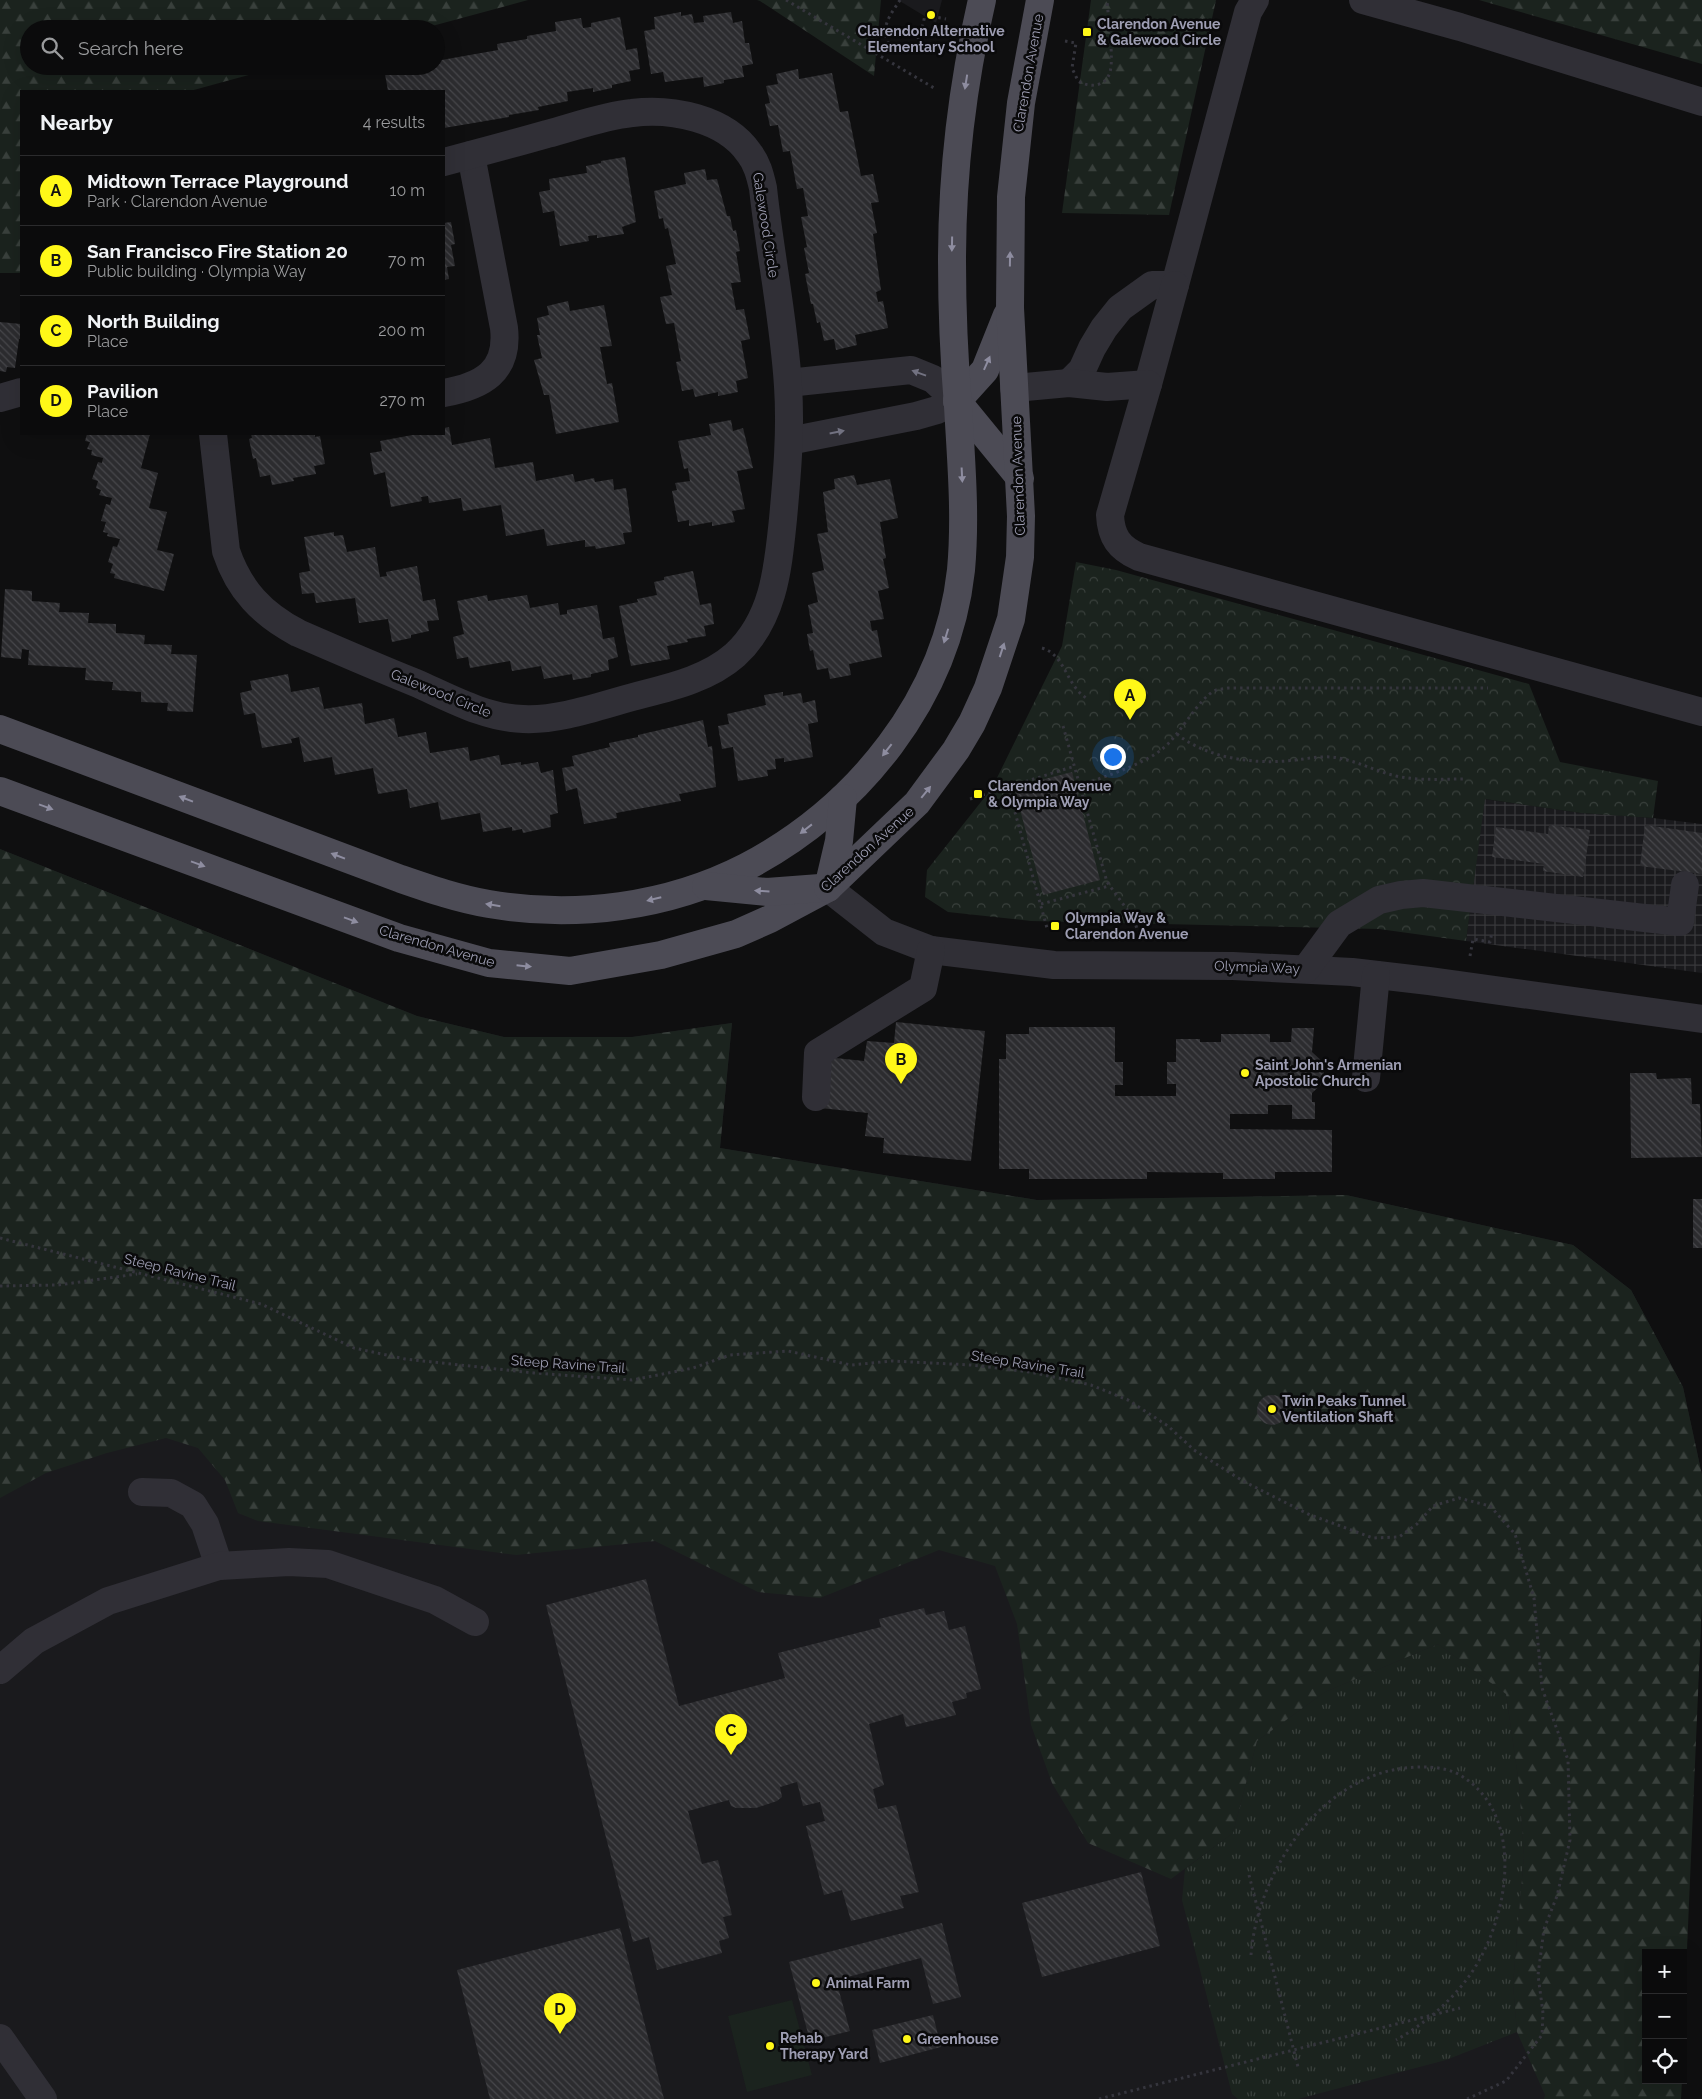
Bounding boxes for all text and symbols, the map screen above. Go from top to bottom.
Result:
marker: Clarendon Alternative Elementary School [925,9,937,21]
street label: Clarendon Avenue [1010,13,1046,133]
place label: Clarendon Avenue & Galewood Circle [1097,16,1222,48]
search box [20,20,445,75]
place label: Clarendon Alternative Elementary School [857,23,1005,55]
marker: Clarendon Avenue & Galewood Circle [1081,26,1093,38]
icon: search [38,34,66,62]
text: Search here [78,37,184,59]
one-way arrow [962,75,970,91]
text: Nearby [40,110,113,135]
text: 4 results [363,113,425,132]
text: Midtown Terrace Playground [87,170,348,192]
street label: Galewood Circle [750,171,782,279]
text: A [51,181,61,200]
text: 10 m [390,181,425,200]
text: Park · Clarendon Avenue [87,192,268,211]
one-way arrow [948,236,956,252]
text: San Francisco Fire Station 20 [87,240,348,262]
text: B [51,251,61,270]
text: 70 m [388,251,425,270]
one-way arrow [1006,251,1014,267]
text: Public building · Olympia Way [87,262,306,281]
text: North Building [87,310,220,332]
text: C [51,321,61,340]
text: 200 m [378,321,425,340]
text: Place [87,332,128,351]
one-way arrow [984,356,992,370]
one-way arrow [911,369,926,377]
text: Pavilion [87,380,158,402]
text: D [50,391,62,410]
text: 270 m [380,391,425,410]
text: Place [87,402,128,421]
street label: Clarendon Avenue [1008,416,1028,536]
one-way arrow [829,427,845,435]
one-way arrow [958,468,966,484]
one-way arrow [942,629,950,644]
one-way arrow [998,642,1006,657]
street label: Galewood Circle [389,666,493,720]
pin: A [1114,679,1146,720]
one-way arrow [881,743,892,756]
your location [1100,744,1126,770]
place label: Clarendon Avenue & Olympia Way [988,778,1112,810]
one-way arrow [920,786,931,799]
marker: Clarendon Avenue & Olympia Way [972,788,984,800]
one-way arrow [178,795,193,803]
one-way arrow [39,803,54,811]
street label: Clarendon Avenue [817,803,917,895]
one-way arrow [799,824,813,834]
one-way arrow [330,852,345,860]
one-way arrow [191,860,206,868]
one-way arrow [754,887,770,895]
one-way arrow [647,895,662,903]
one-way arrow [485,900,501,908]
place label: Olympia Way & Clarendon Avenue [1065,910,1189,942]
one-way arrow [343,917,358,924]
marker: Olympia Way & Clarendon Avenue [1049,920,1061,932]
street label: Clarendon Avenue [377,922,497,970]
street label: Olympia Way [1214,958,1301,977]
one-way arrow [516,963,532,971]
pin: B [885,1043,917,1084]
place label: Saint John's Armenian Apostolic Church [1255,1057,1402,1089]
marker: Saint John's Armenian Apostolic Church [1239,1067,1251,1079]
street label: Steep Ravine Trail [122,1250,238,1294]
street label: Steep Ravine Trail [970,1347,1086,1381]
street label: Steep Ravine Trail [510,1352,626,1376]
place label: Twin Peaks Tunnel Ventilation Shaft [1282,1393,1407,1425]
marker: Twin Peaks Tunnel Ventilation Shaft [1266,1403,1278,1415]
pin: C [715,1714,747,1755]
map controls [1642,1949,1687,2084]
button: + [1642,1949,1687,1994]
place label: Animal Farm [826,1975,910,1991]
marker: Animal Farm [810,1977,822,1989]
pin: D [544,1993,576,2034]
button: − [1642,1994,1687,2039]
place label: Rehab Therapy Yard [780,2030,868,2062]
place label: Greenhouse [917,2031,999,2047]
marker: Greenhouse [901,2033,913,2045]
button: locate [1642,2039,1687,2084]
marker: Rehab Therapy Yard [764,2040,776,2052]

